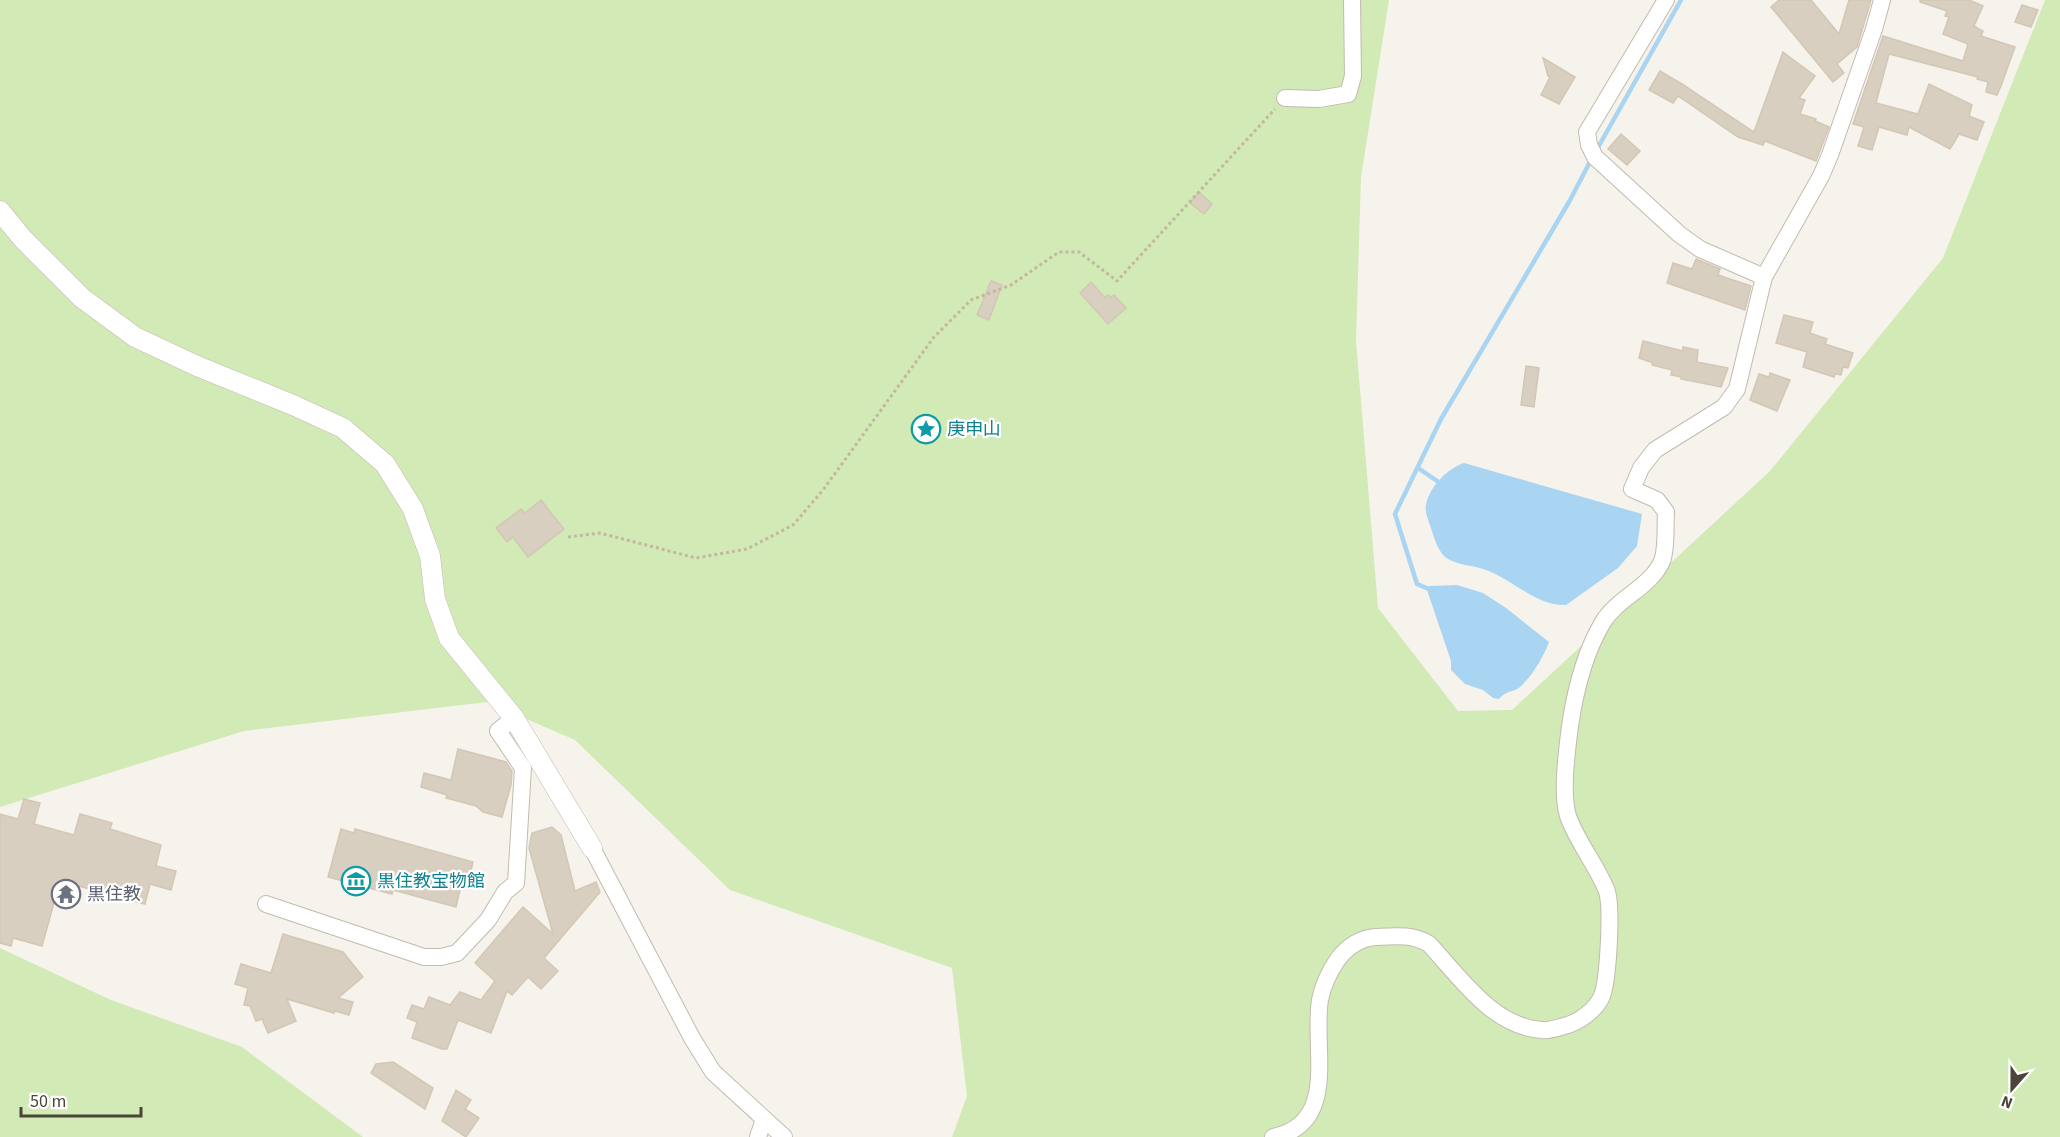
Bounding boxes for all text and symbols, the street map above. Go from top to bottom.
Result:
place icon: 庚申山 [910,413,942,445]
place label: 庚申山 [947,417,1001,442]
museum icon: 黒住教宝物館 [340,865,372,897]
place label: 黒住教宝物館 [377,869,485,894]
temple icon: 黒住教 [50,878,82,910]
place label: 黒住教 [87,882,141,907]
north arrow [1982,1059,2042,1119]
scale bar [21,1080,141,1118]
text: 50 m [30,1089,66,1114]
text: N [1998,1090,2016,1114]

